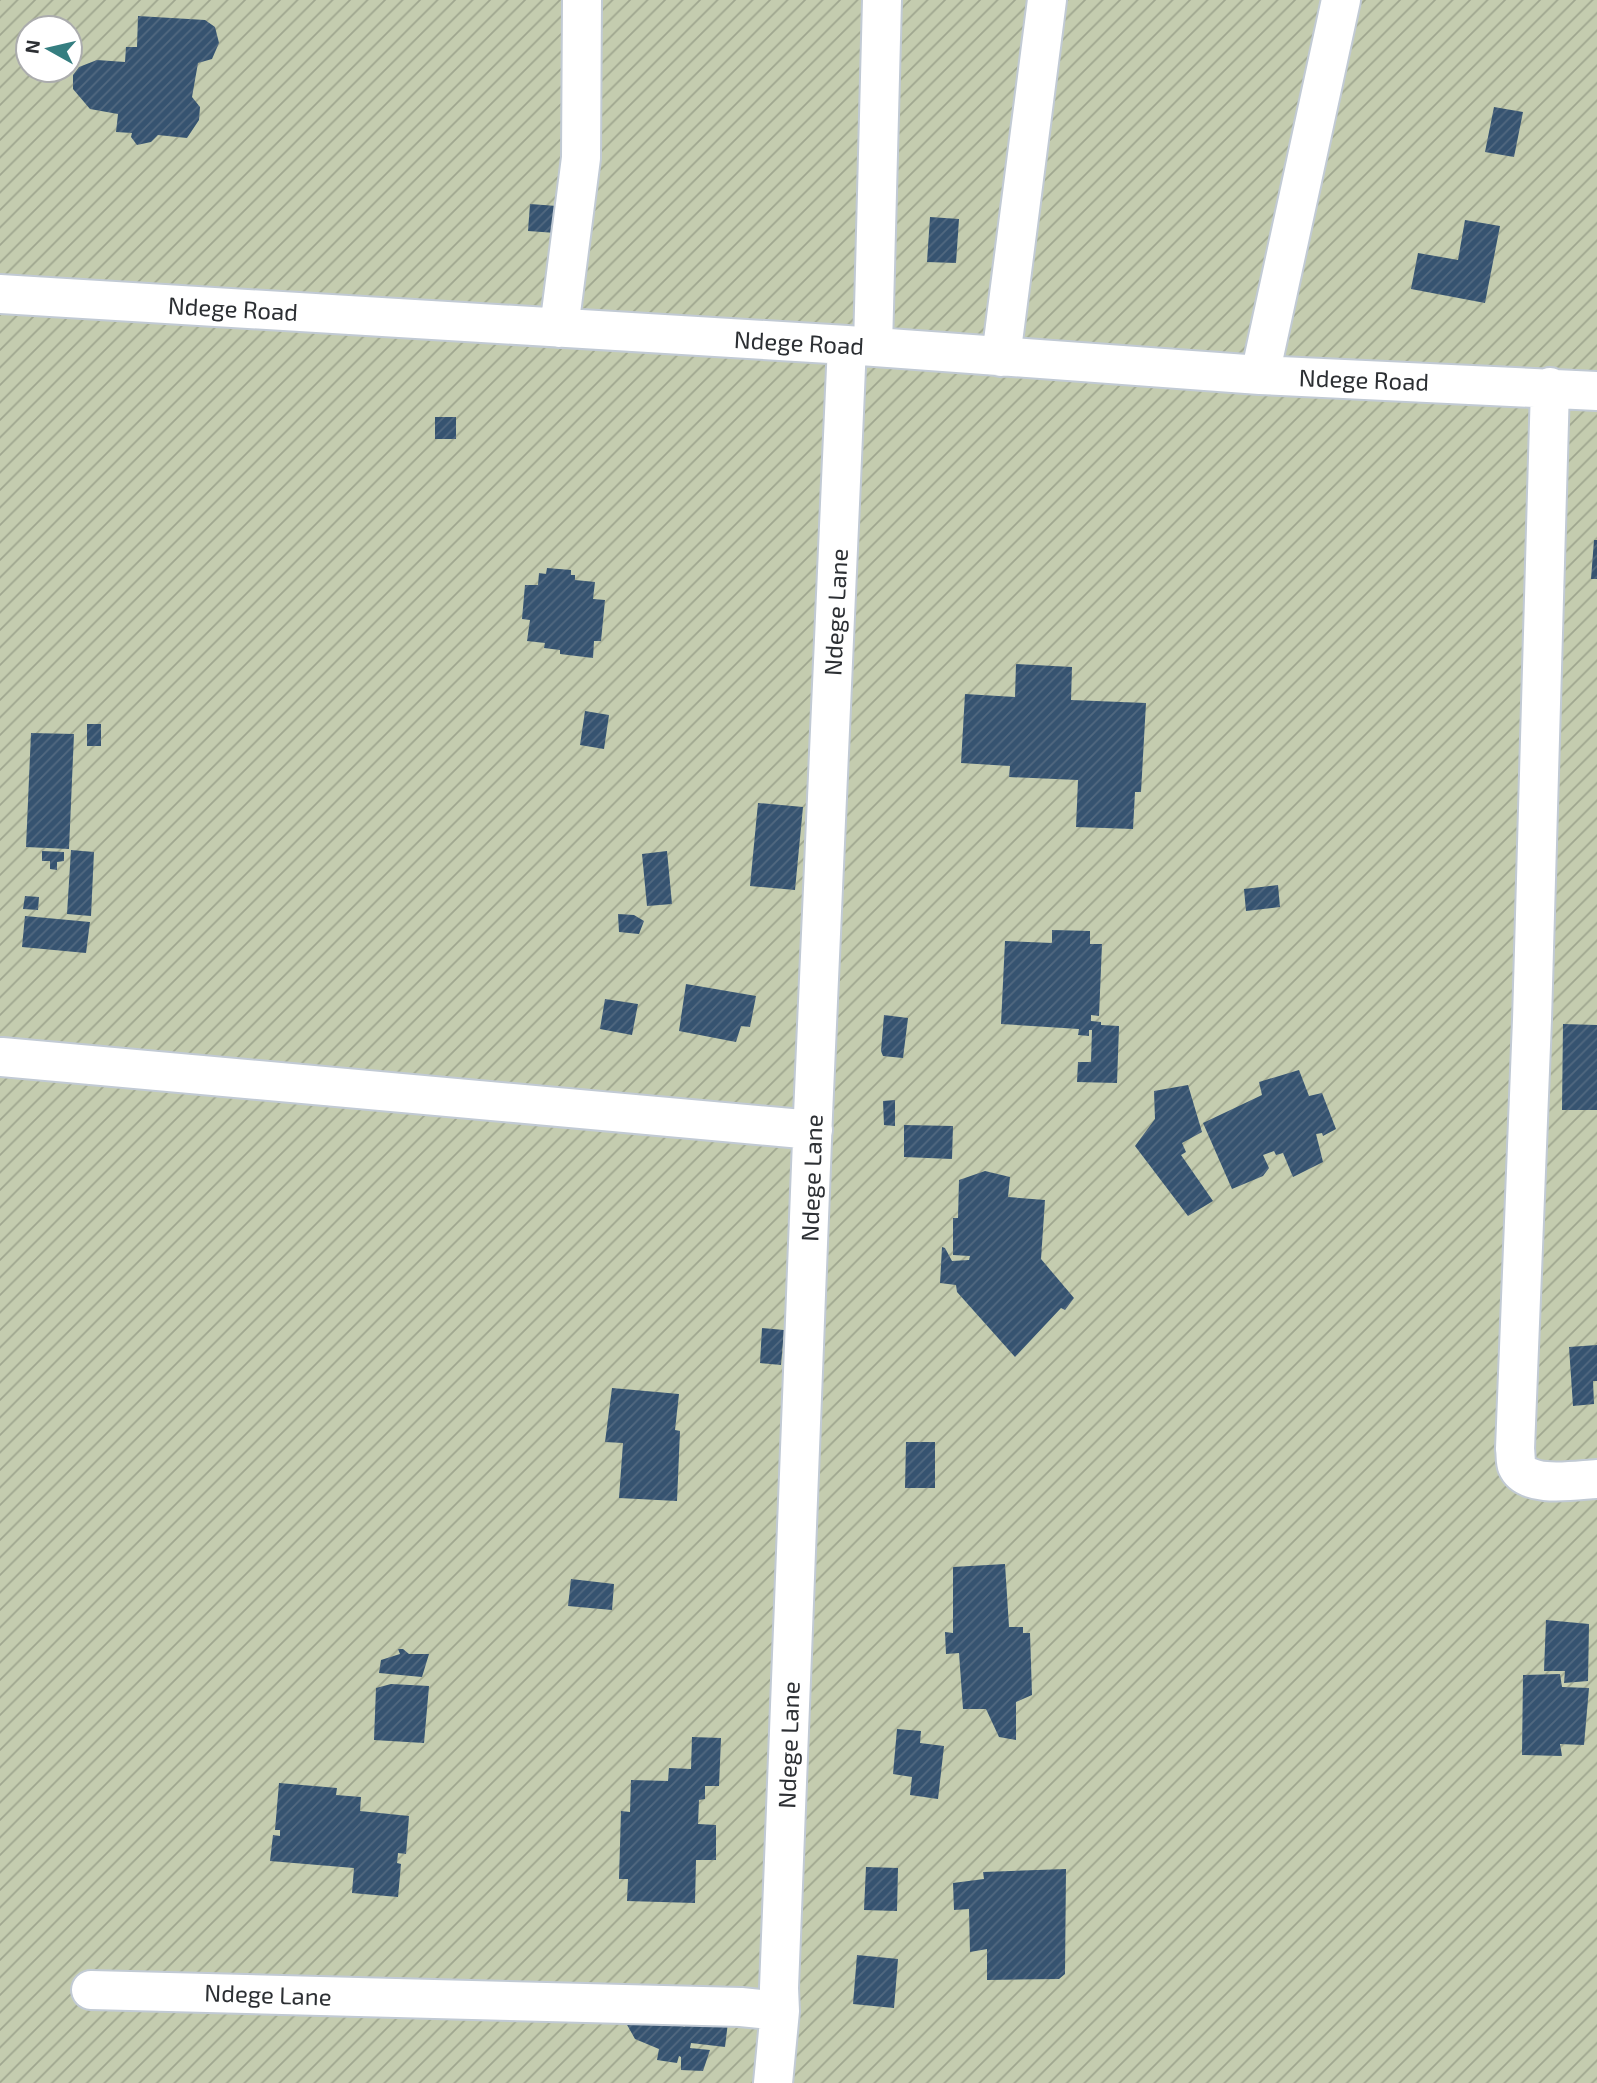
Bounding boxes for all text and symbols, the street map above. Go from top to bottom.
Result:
north arrow [14,14,84,84]
text: N [19,38,44,55]
street label: Ndege Road [167,290,299,326]
street label: Ndege Road [733,324,865,360]
street label: Ndege Road [1298,362,1430,396]
street label: Ndege Lane [817,548,853,676]
street label: Ndege Lane [794,1114,828,1242]
street label: Ndege Lane [771,1681,805,1809]
street label: Ndege Lane [204,1977,332,2011]

